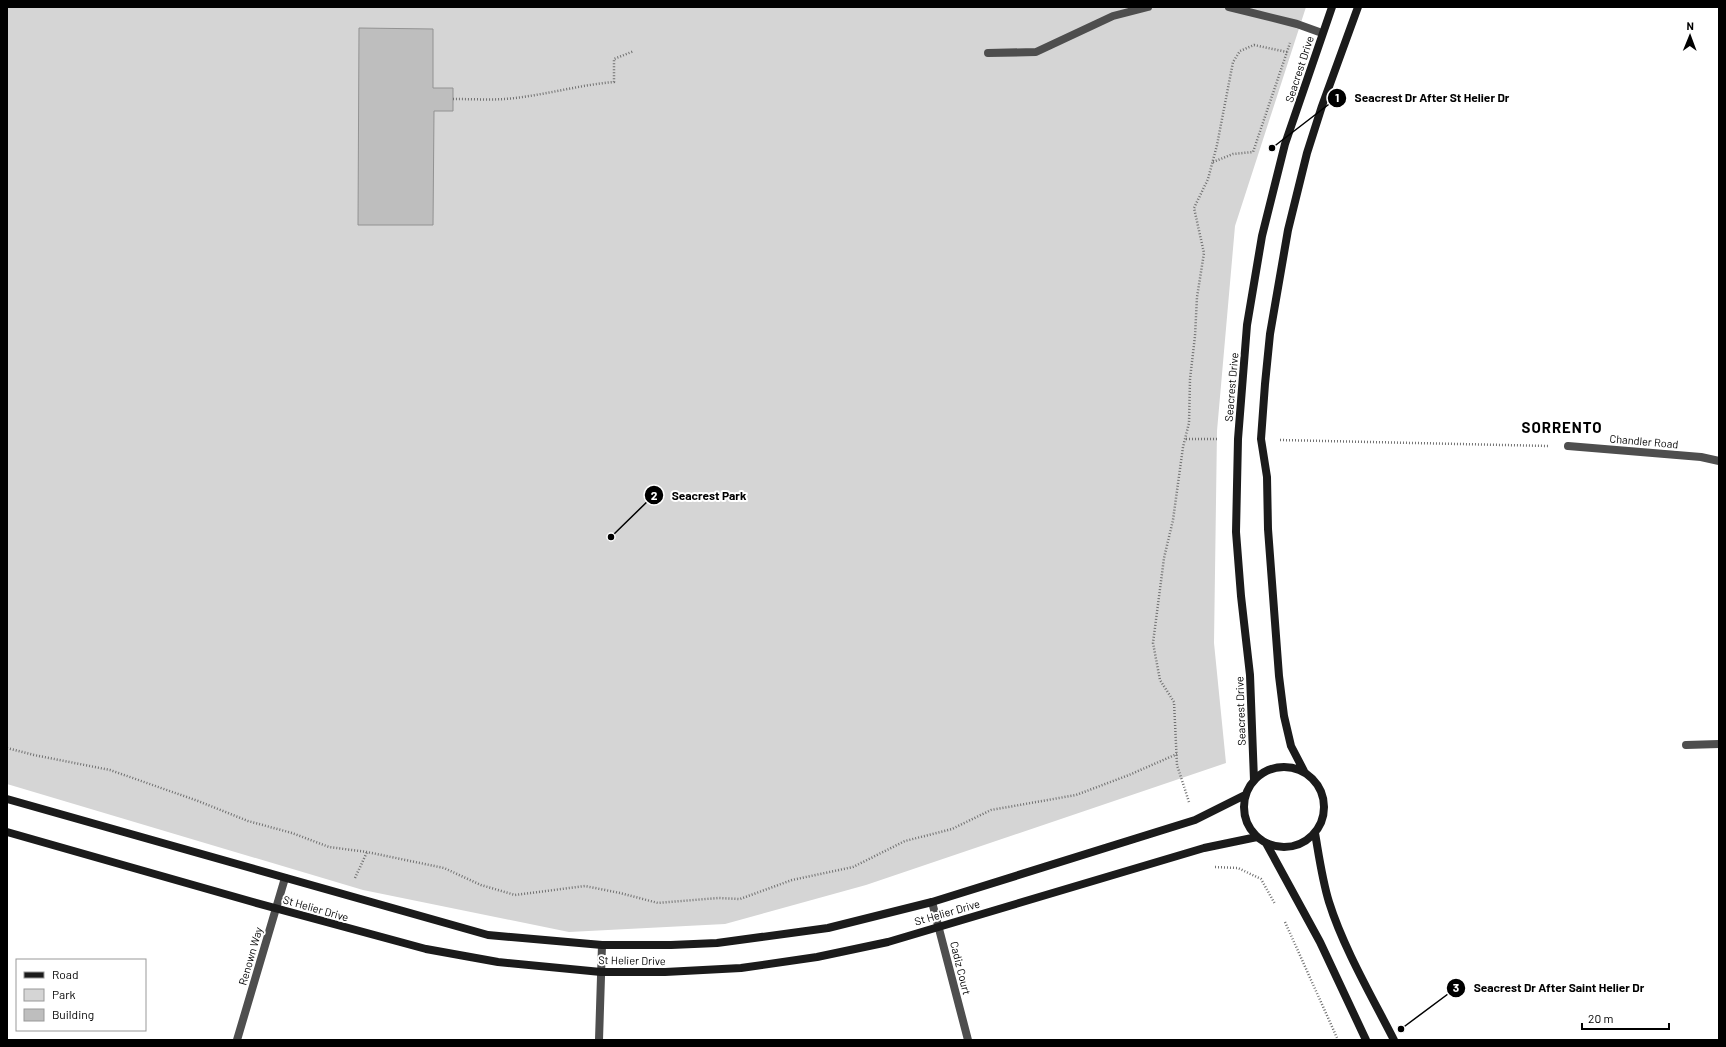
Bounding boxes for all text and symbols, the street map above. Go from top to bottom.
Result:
north arrow [1670,16,1710,56]
text: N [1686,19,1694,32]
street label: Seacrest Drive [1282,34,1316,104]
callout: Seacrest Dr After St Helier Dr [1327,86,1517,110]
text: 1 [1335,90,1339,104]
text: Seacrest Dr After St Helier Dr [1355,90,1510,104]
street label: Seacrest Drive [1222,352,1241,422]
district label: SORRENTO [1521,418,1603,436]
street label: Chandler Road [1609,432,1679,450]
callout: Seacrest Park [644,483,754,507]
text: 2 [651,488,658,502]
text: Seacrest Park [672,488,747,502]
street label: Seacrest Drive [1232,676,1248,746]
street label: St Helier Drive [282,892,350,924]
street label: St Helier Drive [913,896,981,928]
street label: Renown Way [235,925,265,987]
street label: Cadiz Court [948,940,974,996]
street label: St Helier Drive [598,953,666,967]
legend [16,959,146,1031]
text: Road [52,967,79,981]
callout: Seacrest Dr After Saint Helier Dr [1446,976,1653,1000]
text: 3 [1453,980,1459,994]
text: Seacrest Dr After Saint Helier Dr [1474,980,1645,994]
text: Park [52,987,76,1001]
scale bar [1582,1005,1669,1031]
text: Building [52,1007,94,1021]
text: 20 m [1588,1011,1614,1025]

